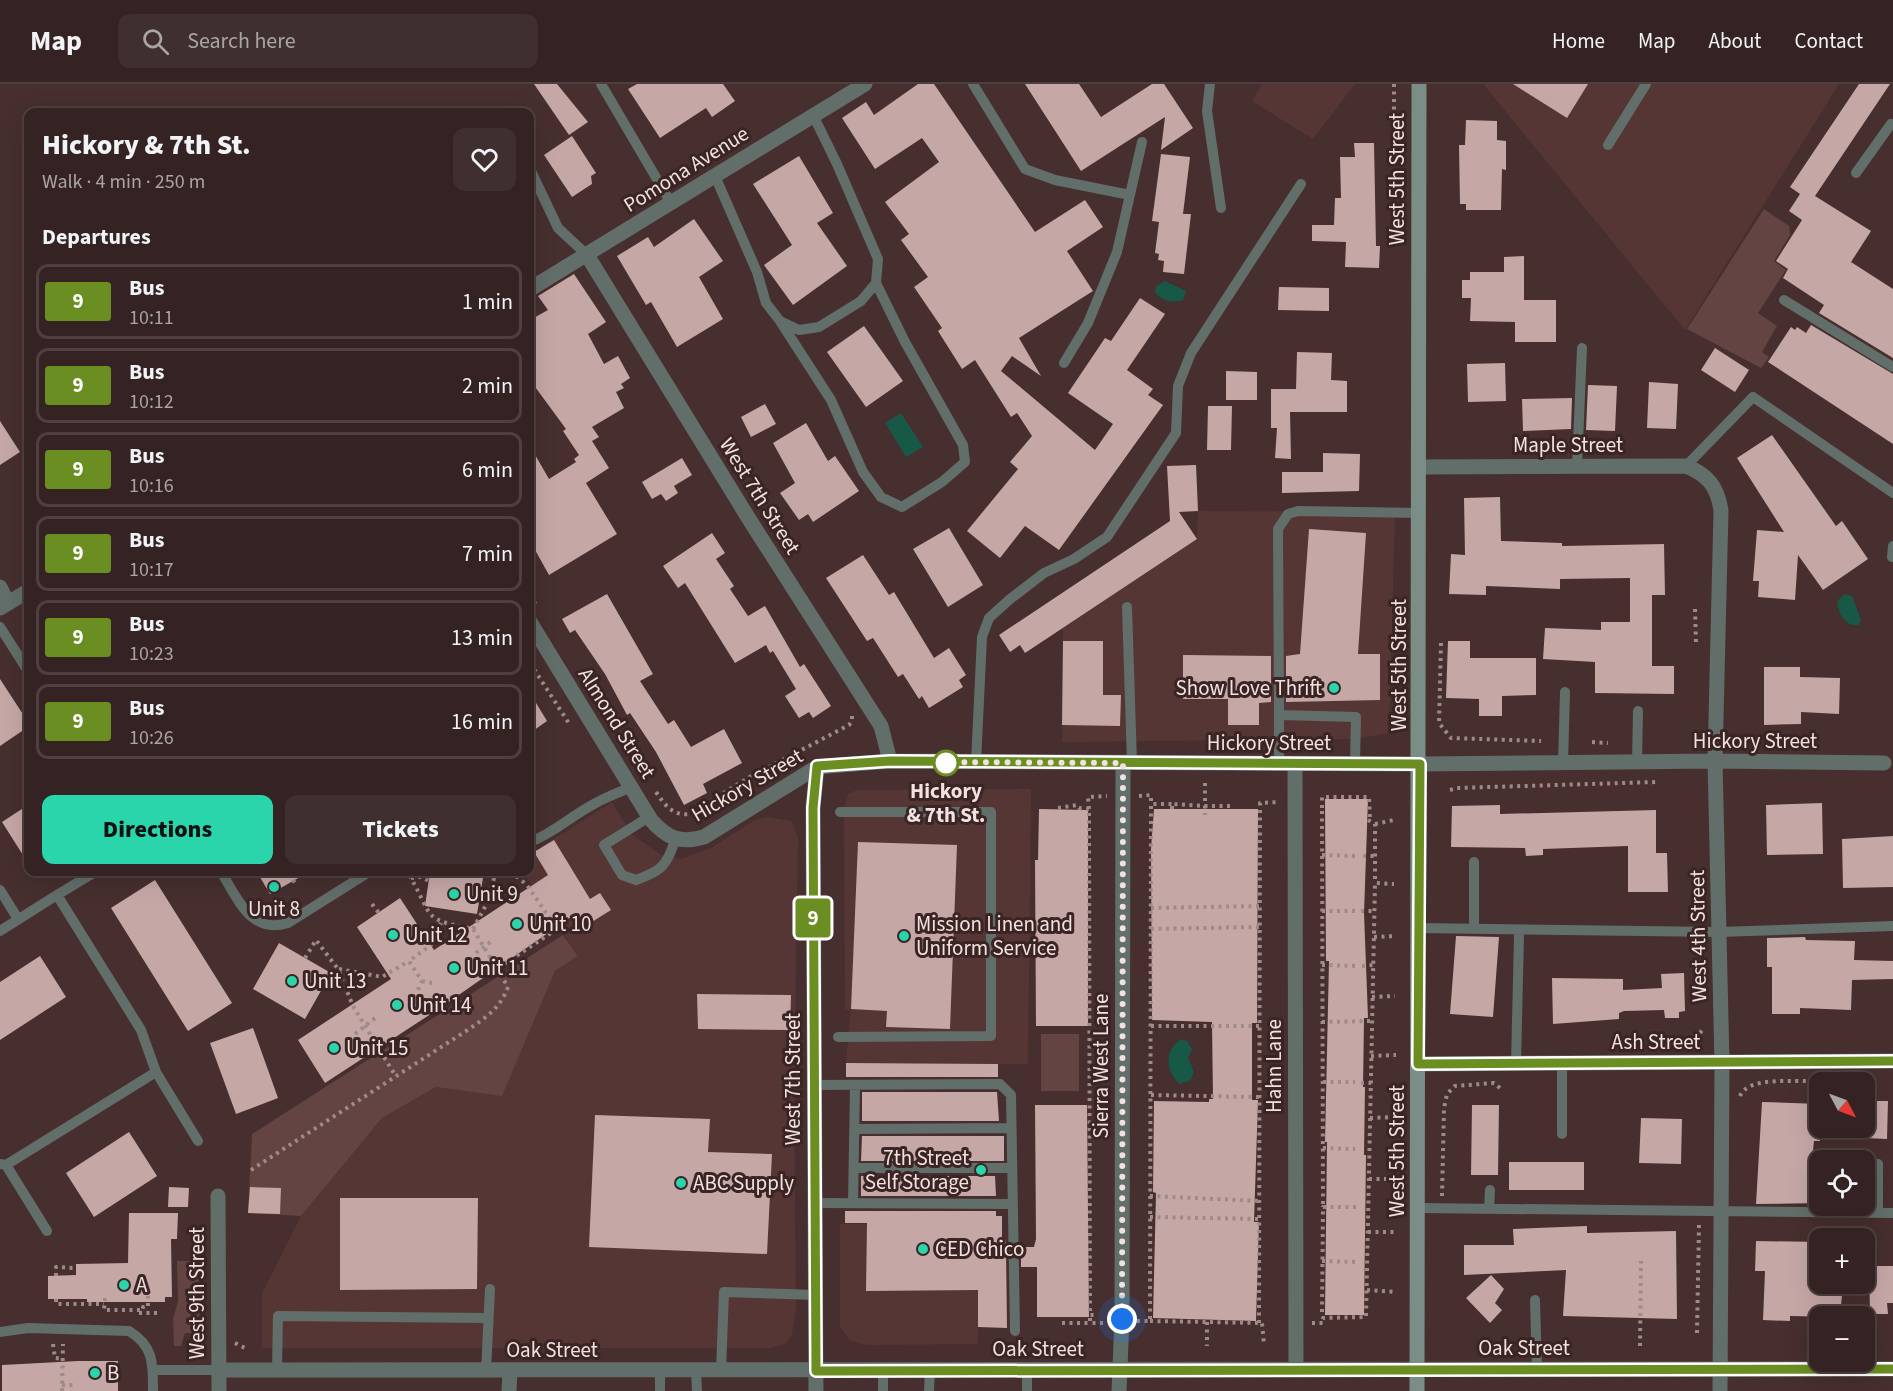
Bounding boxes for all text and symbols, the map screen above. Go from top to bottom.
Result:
search box [118,14,538,68]
text: Map [30,21,82,61]
icon: search [139,25,172,58]
text: Search here [187,25,296,57]
text: Home [1552,26,1605,56]
text: Map [1638,26,1676,56]
text: About [1709,26,1761,56]
text: Contact [1794,26,1863,56]
street label: West 5th Street [1382,113,1412,245]
street label: Pomona Avenue [618,119,754,219]
text: Hickory & 7th St. [42,125,251,165]
button: heart [453,128,516,191]
text: Walk · 4 min · 250 m [42,168,205,196]
text: Departures [42,221,151,253]
text: Bus [129,272,165,304]
text: 9 [72,286,84,316]
text: 1 min [462,286,513,318]
text: 10:11 [129,304,174,332]
text: Bus [129,356,165,388]
text: 9 [72,370,84,400]
text: 2 min [462,370,513,402]
text: 10:12 [129,388,174,416]
street label: Maple Street [1513,430,1623,460]
street label: West 7th Street [712,432,808,560]
text: Bus [129,440,165,472]
text: 9 [72,454,84,484]
text: 6 min [462,454,513,486]
text: 10:16 [129,472,174,500]
text: Bus [129,524,165,556]
text: 9 [72,538,84,568]
text: 7 min [462,538,513,570]
text: 10:17 [129,556,174,584]
street label: West 5th Street [1384,599,1414,731]
text: Bus [129,608,165,640]
text: 9 [72,622,84,652]
text: 13 min [451,622,513,654]
text: 10:23 [129,640,174,668]
street label: Almond Street [571,662,663,784]
place label: Show Love Thrift [1176,673,1323,703]
marker: Show Love Thrift [1327,681,1341,695]
text: Bus [129,692,165,724]
text: 9 [72,706,84,736]
text: 16 min [451,706,513,738]
text: 10:26 [129,724,174,752]
street label: Hickory Street [1693,726,1817,756]
street label: Hickory Street [1207,728,1331,758]
street label: Hickory Street [686,741,808,829]
marker: Hickory & 7th St. [933,750,959,776]
place label: Hickory & 7th St. [907,776,985,830]
button: Directions [42,795,273,864]
button: Tickets [285,795,516,864]
street label: West 4th Street [1682,870,1714,1002]
place label: Unit 9 [466,879,518,909]
marker: Unit 8 [267,880,281,894]
marker: Unit 9 [447,887,461,901]
place label: Unit 8 [248,894,300,924]
line badge: 9 [794,898,832,938]
text: 9 [807,903,819,933]
place label: Unit 10 [529,909,591,939]
place label: Mission Linen and Uniform Service [916,909,1073,963]
marker: Unit 10 [510,917,524,931]
place label: Unit 12 [405,920,467,950]
marker: Unit 12 [386,928,400,942]
marker: Mission Linen and Uniform Service [897,929,911,943]
place label: Unit 11 [466,953,528,983]
marker: Unit 11 [447,961,461,975]
place label: Unit 13 [304,966,366,996]
marker: Unit 13 [285,974,299,988]
place label: Unit 14 [409,990,471,1020]
street label: Sierra West Lane [1086,994,1116,1138]
marker: Unit 14 [390,998,404,1012]
street label: West 7th Street [778,1013,808,1145]
street label: Hahn Lane [1259,1019,1289,1113]
street label: Ash Street [1612,1027,1700,1057]
place label: Unit 15 [346,1033,408,1063]
marker: Unit 15 [327,1041,341,1055]
north arrow [1809,1072,1875,1138]
map controls [1809,1072,1875,1372]
street label: West 5th Street [1382,1085,1412,1217]
place label: 7th Street Self Storage [865,1143,969,1197]
button: locate [1809,1150,1875,1216]
marker: 7th Street Self Storage [974,1163,988,1177]
place label: ABC Supply [693,1168,794,1198]
marker: ABC Supply [674,1176,688,1190]
street label: West 9th Street [182,1227,212,1359]
button: + [1809,1228,1875,1294]
place label: CED Chico [935,1234,1024,1264]
marker: CED Chico [916,1242,930,1256]
place label: A [136,1270,148,1300]
marker: A [117,1278,131,1292]
your location [1107,1304,1137,1334]
button: − [1809,1306,1875,1372]
street label: Oak Street [1478,1333,1570,1363]
street label: Oak Street [992,1334,1084,1364]
street label: Oak Street [506,1335,598,1365]
place label: B [107,1358,119,1388]
marker: B [88,1366,102,1380]

